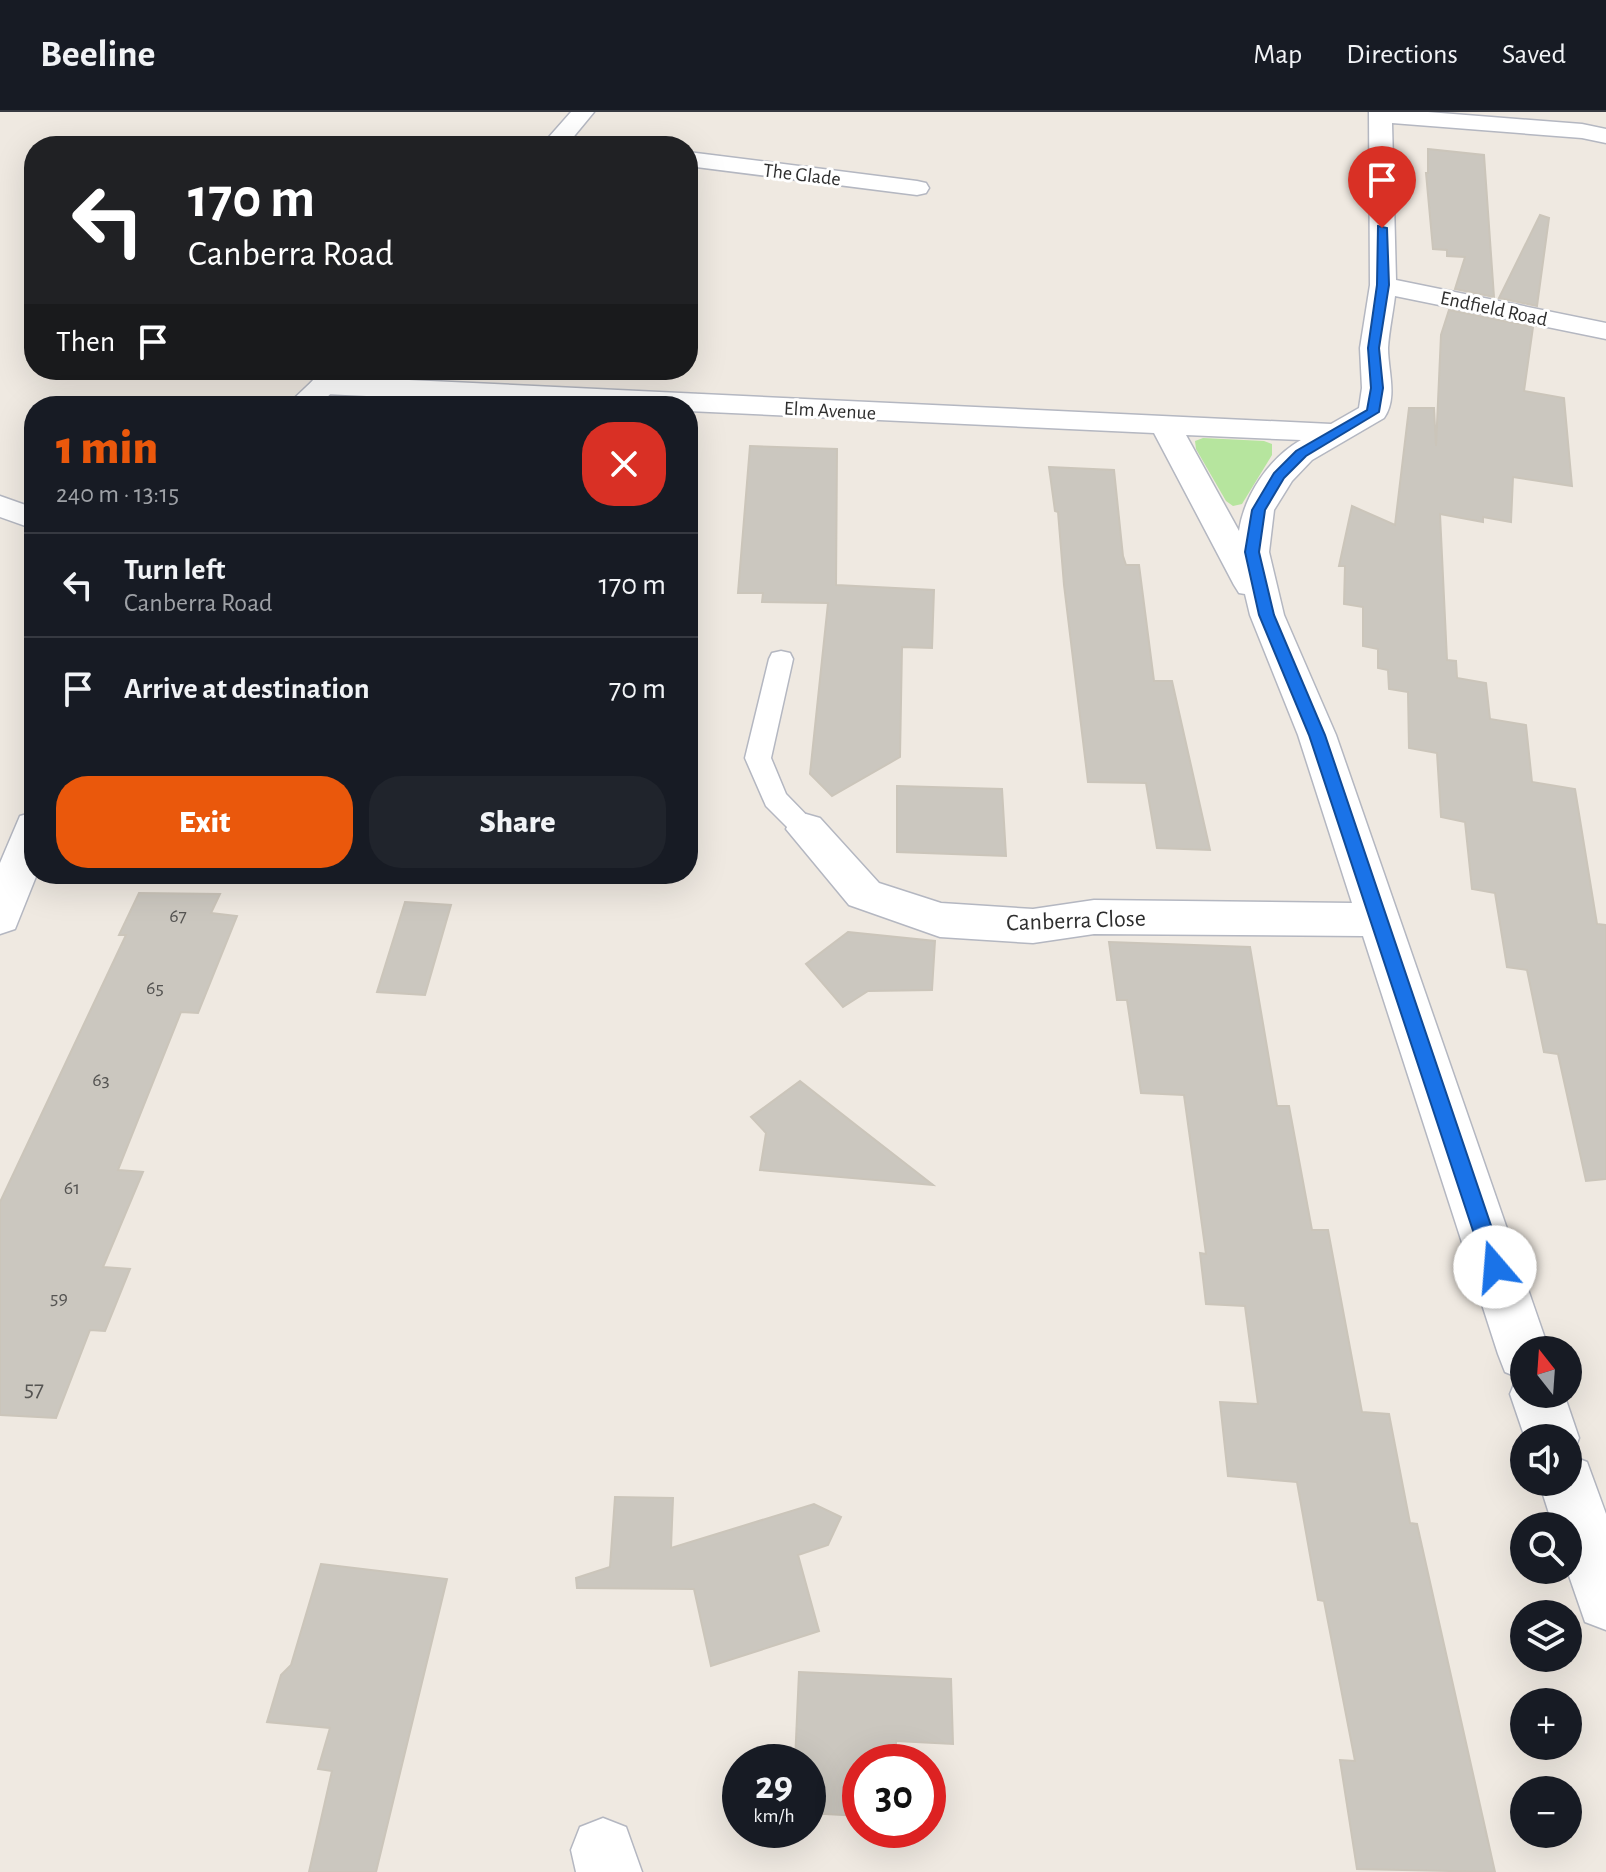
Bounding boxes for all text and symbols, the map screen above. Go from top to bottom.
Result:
text: Beeline [40,36,155,74]
text: Map [1253,41,1302,69]
text: Directions [1346,41,1458,69]
text: Saved [1502,41,1566,69]
pin [1348,146,1416,228]
icon: arrive [1360,158,1404,202]
street label: The Glade [762,160,842,190]
icon: left [56,168,160,272]
text: 170 m [188,171,315,227]
text: Canberra Road [188,236,394,272]
street label: Endfield Road [1438,288,1549,330]
icon: arrive [131,320,175,364]
text: Then [56,327,115,357]
street label: Elm Avenue [783,399,876,423]
button: close [582,422,666,506]
text: 1 min [56,425,158,473]
text: 240 m · 13:15 [56,481,179,507]
text: Turn left [124,555,225,585]
icon: left [56,563,100,607]
text: 170 m [598,570,666,600]
text: Canberra Road [124,590,273,616]
icon: arrive [56,667,100,711]
text: Arrive at destination [124,674,370,704]
text: 70 m [609,674,666,704]
button: Exit [56,776,353,868]
button: Share [369,776,666,868]
house number: 67 [169,906,187,926]
street label: Canberra Close [1006,907,1146,935]
house number: 65 [146,978,164,998]
house number: 63 [92,1070,110,1090]
house number: 61 [64,1178,80,1198]
position arrow [1453,1225,1537,1309]
house number: 59 [50,1288,68,1308]
north arrow [1510,1336,1582,1408]
map controls [1510,1336,1582,1848]
house number: 57 [24,1377,44,1401]
button: sound [1510,1424,1582,1496]
button: search [1510,1512,1582,1584]
button: layers [1510,1600,1582,1672]
button: + [1510,1688,1582,1760]
speed limit sign: 30 [842,1744,946,1848]
text: 29 [755,1766,793,1806]
button: − [1510,1776,1582,1848]
text: km/h [753,1806,795,1826]

